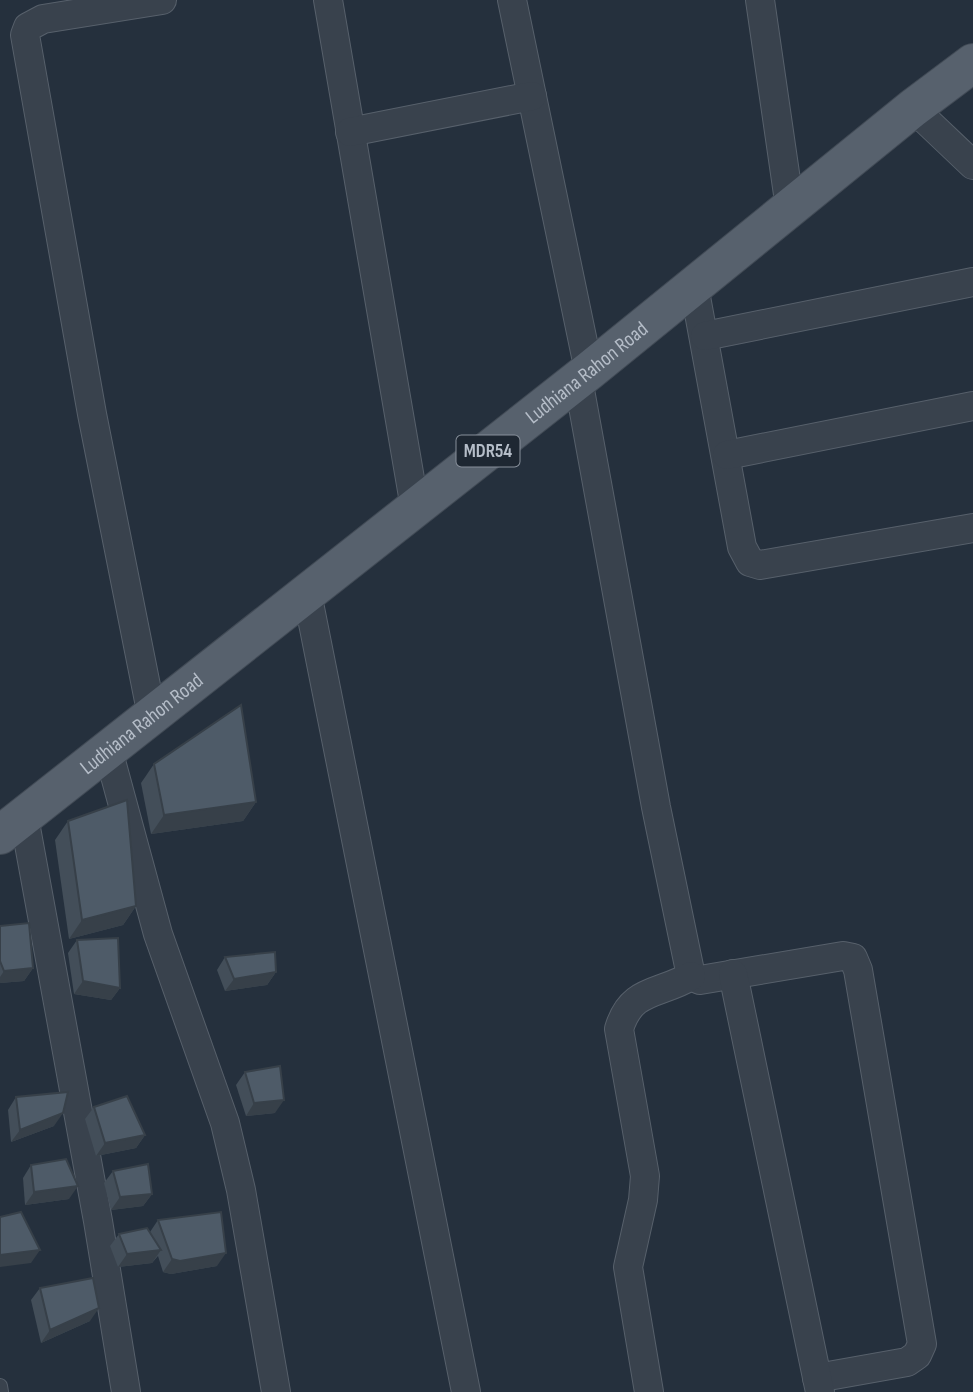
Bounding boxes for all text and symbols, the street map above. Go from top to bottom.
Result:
street label: Ludhiana Rahon Road [520,316,653,429]
road number: MDR54 [456,436,520,466]
street label: Ludhiana Rahon Road [75,668,208,780]

